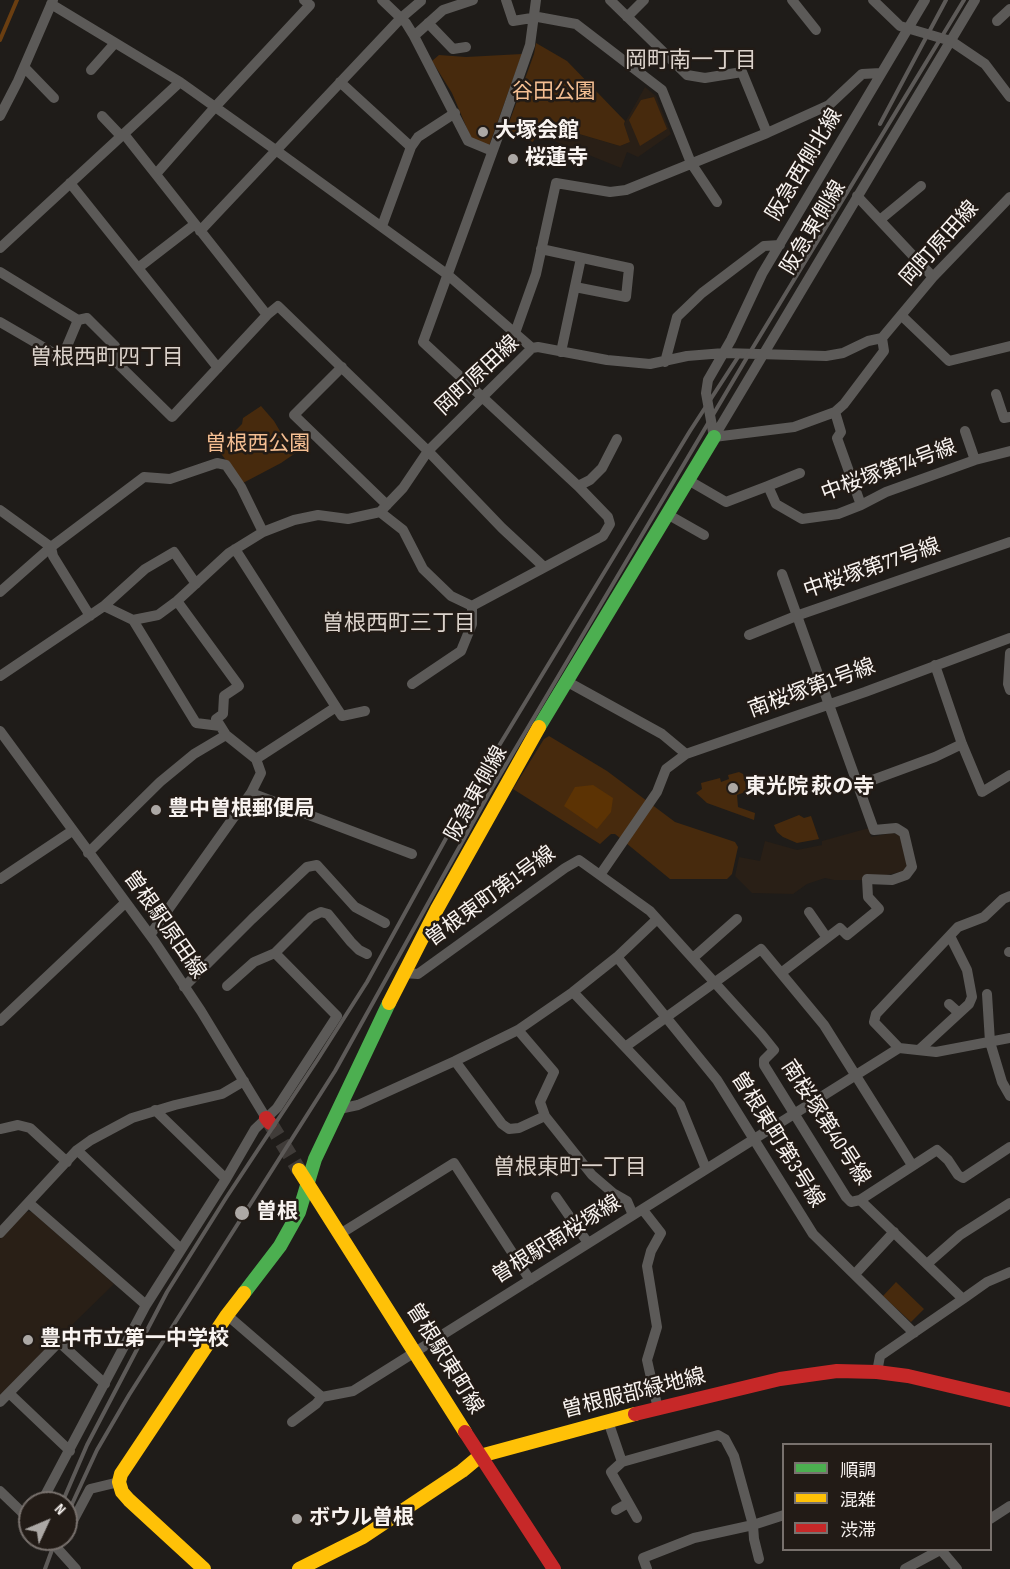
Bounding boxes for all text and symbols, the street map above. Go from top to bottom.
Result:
district label: 岡町南一丁目 [625,48,757,74]
park label: 谷田公園 [512,80,596,106]
street label: 阪急西側北線 [762,105,848,225]
place label: 大塚会館 [495,119,579,145]
marker: 大塚会館 [476,125,490,139]
place label: 桜蓮寺 [525,146,588,172]
marker: 桜蓮寺 [506,152,520,166]
street label: 阪急東側線 [776,177,852,279]
street label: 岡町原田線 [896,197,984,291]
street label: 岡町原田線 [431,331,525,421]
district label: 曽根西町四丁目 [30,345,184,371]
park label: 曽根西公園 [206,432,310,458]
street label: 中桜塚第74号線 [818,435,960,507]
street label: 中桜塚第77号線 [800,534,944,604]
district label: 曽根西町三丁目 [322,611,476,637]
street label: 南桜塚第1号線 [745,654,879,724]
street label: 阪急東側線 [441,742,513,846]
place label: 東光院 萩の寺 [745,775,874,801]
marker: 東光院 萩の寺 [726,781,740,795]
place label: 豊中曽根郵便局 [168,797,315,823]
marker: 豊中曽根郵便局 [149,803,163,817]
street label: 曽根東町第1号線 [421,841,561,953]
street label: 曽根駅原田線 [118,866,210,984]
street label: 南桜塚第40号線 [775,1056,875,1190]
street label: 曽根東町第3号線 [725,1067,829,1213]
district label: 曽根東町一丁目 [493,1155,647,1181]
street label: 曽根駅南桜塚線 [488,1190,626,1290]
place label: 曽根 [256,1200,298,1226]
marker: 曽根 [233,1204,251,1222]
street label: 曽根駅東町線 [400,1299,488,1419]
place label: 豊中市立第一中学校 [40,1327,229,1353]
marker: 豊中市立第一中学校 [21,1333,35,1347]
street label: 曽根服部緑地線 [560,1364,708,1424]
legend [782,1443,992,1551]
text: 順調 [840,1460,876,1481]
text: 混雑 [840,1490,876,1511]
north arrow [18,1491,78,1551]
text: N [50,1500,70,1519]
place label: ボウル曽根 [309,1506,414,1532]
marker: ボウル曽根 [290,1512,304,1526]
text: 渋滞 [840,1520,876,1541]

